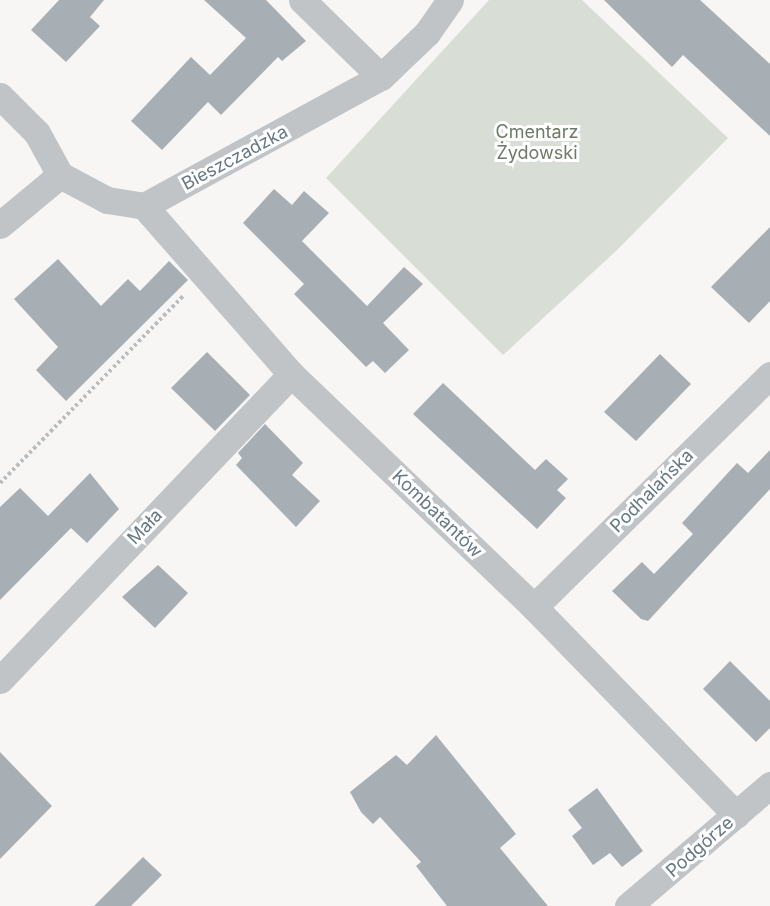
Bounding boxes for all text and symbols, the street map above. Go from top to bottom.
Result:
street label: Bieszczadzka [178,121,292,195]
park label: Cmentarz Żydowski [496,122,578,164]
street label: Podhalańska [606,445,698,537]
street label: Kombatantów [387,466,487,562]
street label: Mała [123,505,167,549]
street label: Podgórze [662,812,738,882]

